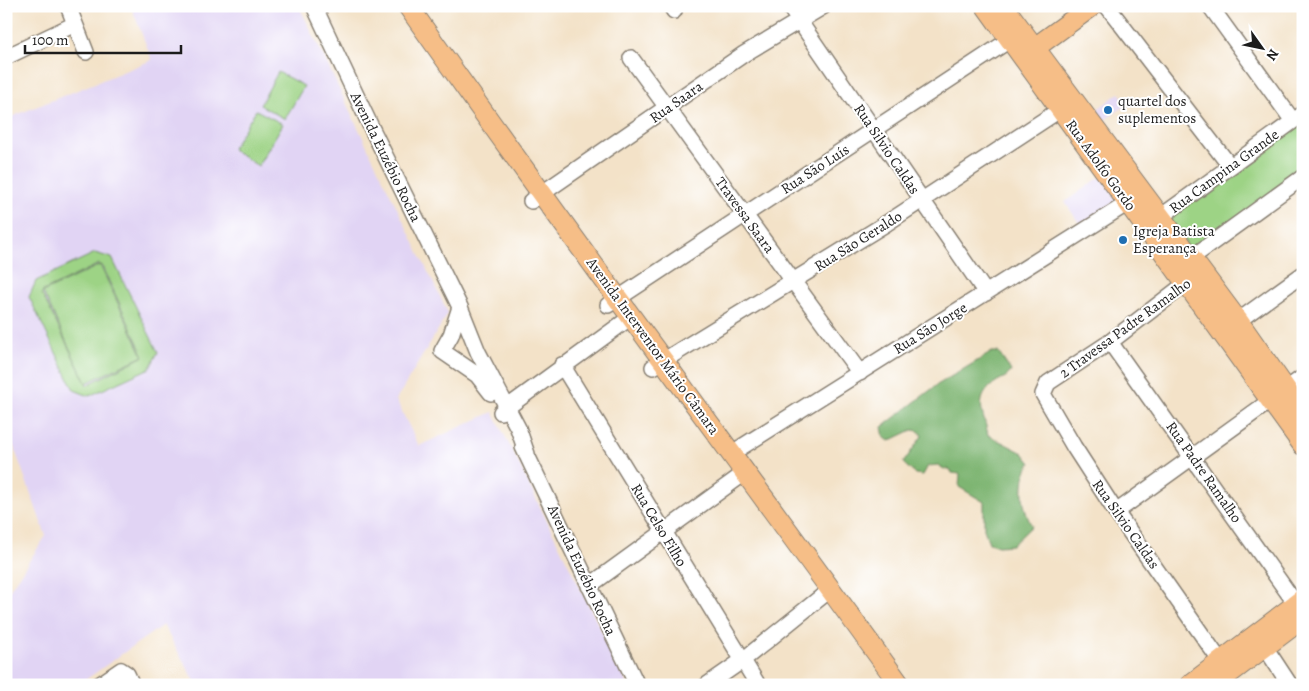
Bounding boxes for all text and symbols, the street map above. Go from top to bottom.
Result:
scale bar [25,22,181,54]
north arrow [1236,22,1286,72]
text: 100 m [32,30,69,50]
text: N [1262,45,1283,64]
street label: Rua Saara [645,76,707,128]
street label: Avenida Euzébio Rocha [345,88,426,225]
place label: quartel dos suplementos [1118,91,1196,128]
street label: Rua Silvio Caldas [849,100,925,198]
marker: quartel dos suplementos [1102,104,1114,116]
street label: Rua Adolfo Gordo [1061,115,1141,215]
street label: Rua Campina Grande [1165,124,1283,218]
street label: Rua São Luís [777,139,853,199]
street label: Travessa Saara [711,173,779,257]
street label: Rua São Geraldo [810,206,906,276]
place label: Igreja Batista Esperança [1133,221,1215,258]
marker: Igreja Batista Esperança [1117,234,1129,246]
street label: Avenida Interventor Mário Câmara [581,253,724,438]
street label: 2 Travessa Padre Ramalho [1055,273,1195,383]
street label: Rua São Jorge [889,297,971,359]
street label: Rua Padre Ramalho [1162,417,1246,527]
street label: Rua Silvio Caldas [1088,475,1164,573]
street label: Rua Celso Filho [626,480,692,570]
street label: Avenida Euzébio Rocha [542,500,621,639]

